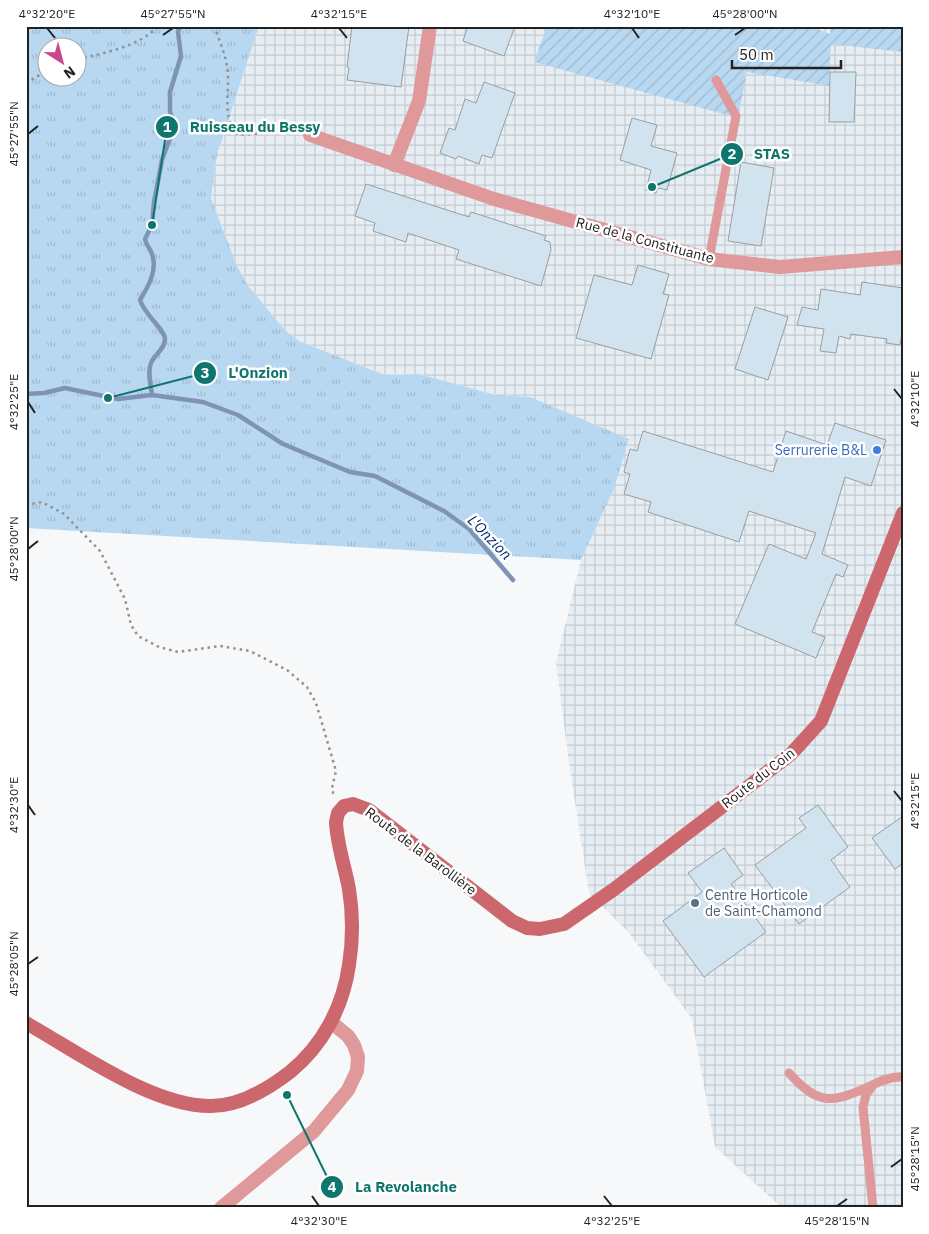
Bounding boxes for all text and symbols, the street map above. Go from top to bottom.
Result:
text: 4°32'20"E [19,6,75,21]
text: 45°27'55"N [140,6,206,21]
text: 4°32'15"E [311,6,367,21]
text: 4°32'10"E [604,6,660,21]
text: 45°28'00"N [712,6,778,21]
north arrow [38,38,88,88]
scale bar [732,38,840,70]
text: 50 m [739,45,774,64]
text: N [60,62,79,83]
text: 45°27'55"N [6,101,21,167]
callout: Ruisseau du Bessy [155,112,330,142]
text: 1 [162,117,172,136]
text: Ruisseau du Bessy [190,117,320,136]
callout: STAS [719,139,801,169]
text: 2 [727,144,737,163]
text: STAS [754,144,790,163]
street label: Rue de la Constituante [574,213,716,267]
callout: L'Onzion [193,358,297,388]
text: 3 [200,363,210,382]
text: L'Onzion [228,363,288,382]
text: 4°32'10"E [907,371,922,427]
text: 4°32'25"E [6,374,21,430]
place label: Serrurerie B&L [775,441,867,459]
marker: Serrurerie B&L [871,444,883,456]
water label: L'Onzion [464,510,516,564]
text: 45°28'00"N [6,516,21,582]
street label: Route du Coin [718,744,798,812]
text: 4°32'15"E [907,773,922,829]
text: 4°32'30"E [6,777,21,833]
street label: Route de la Barollière [362,803,481,899]
place label: Centre Horticole de Saint-Chamond [705,886,822,920]
marker: Centre Horticole de Saint-Chamond [689,897,701,909]
text: 45°28'05"N [6,931,21,997]
text: 45°28'15"N [907,1126,922,1192]
callout: La Revolanche [320,1172,467,1202]
text: 4 [327,1177,337,1196]
text: La Revolanche [355,1177,457,1196]
text: 4°32'30"E [291,1213,347,1228]
text: 4°32'25"E [584,1213,640,1228]
text: 45°28'15"N [804,1213,870,1228]

